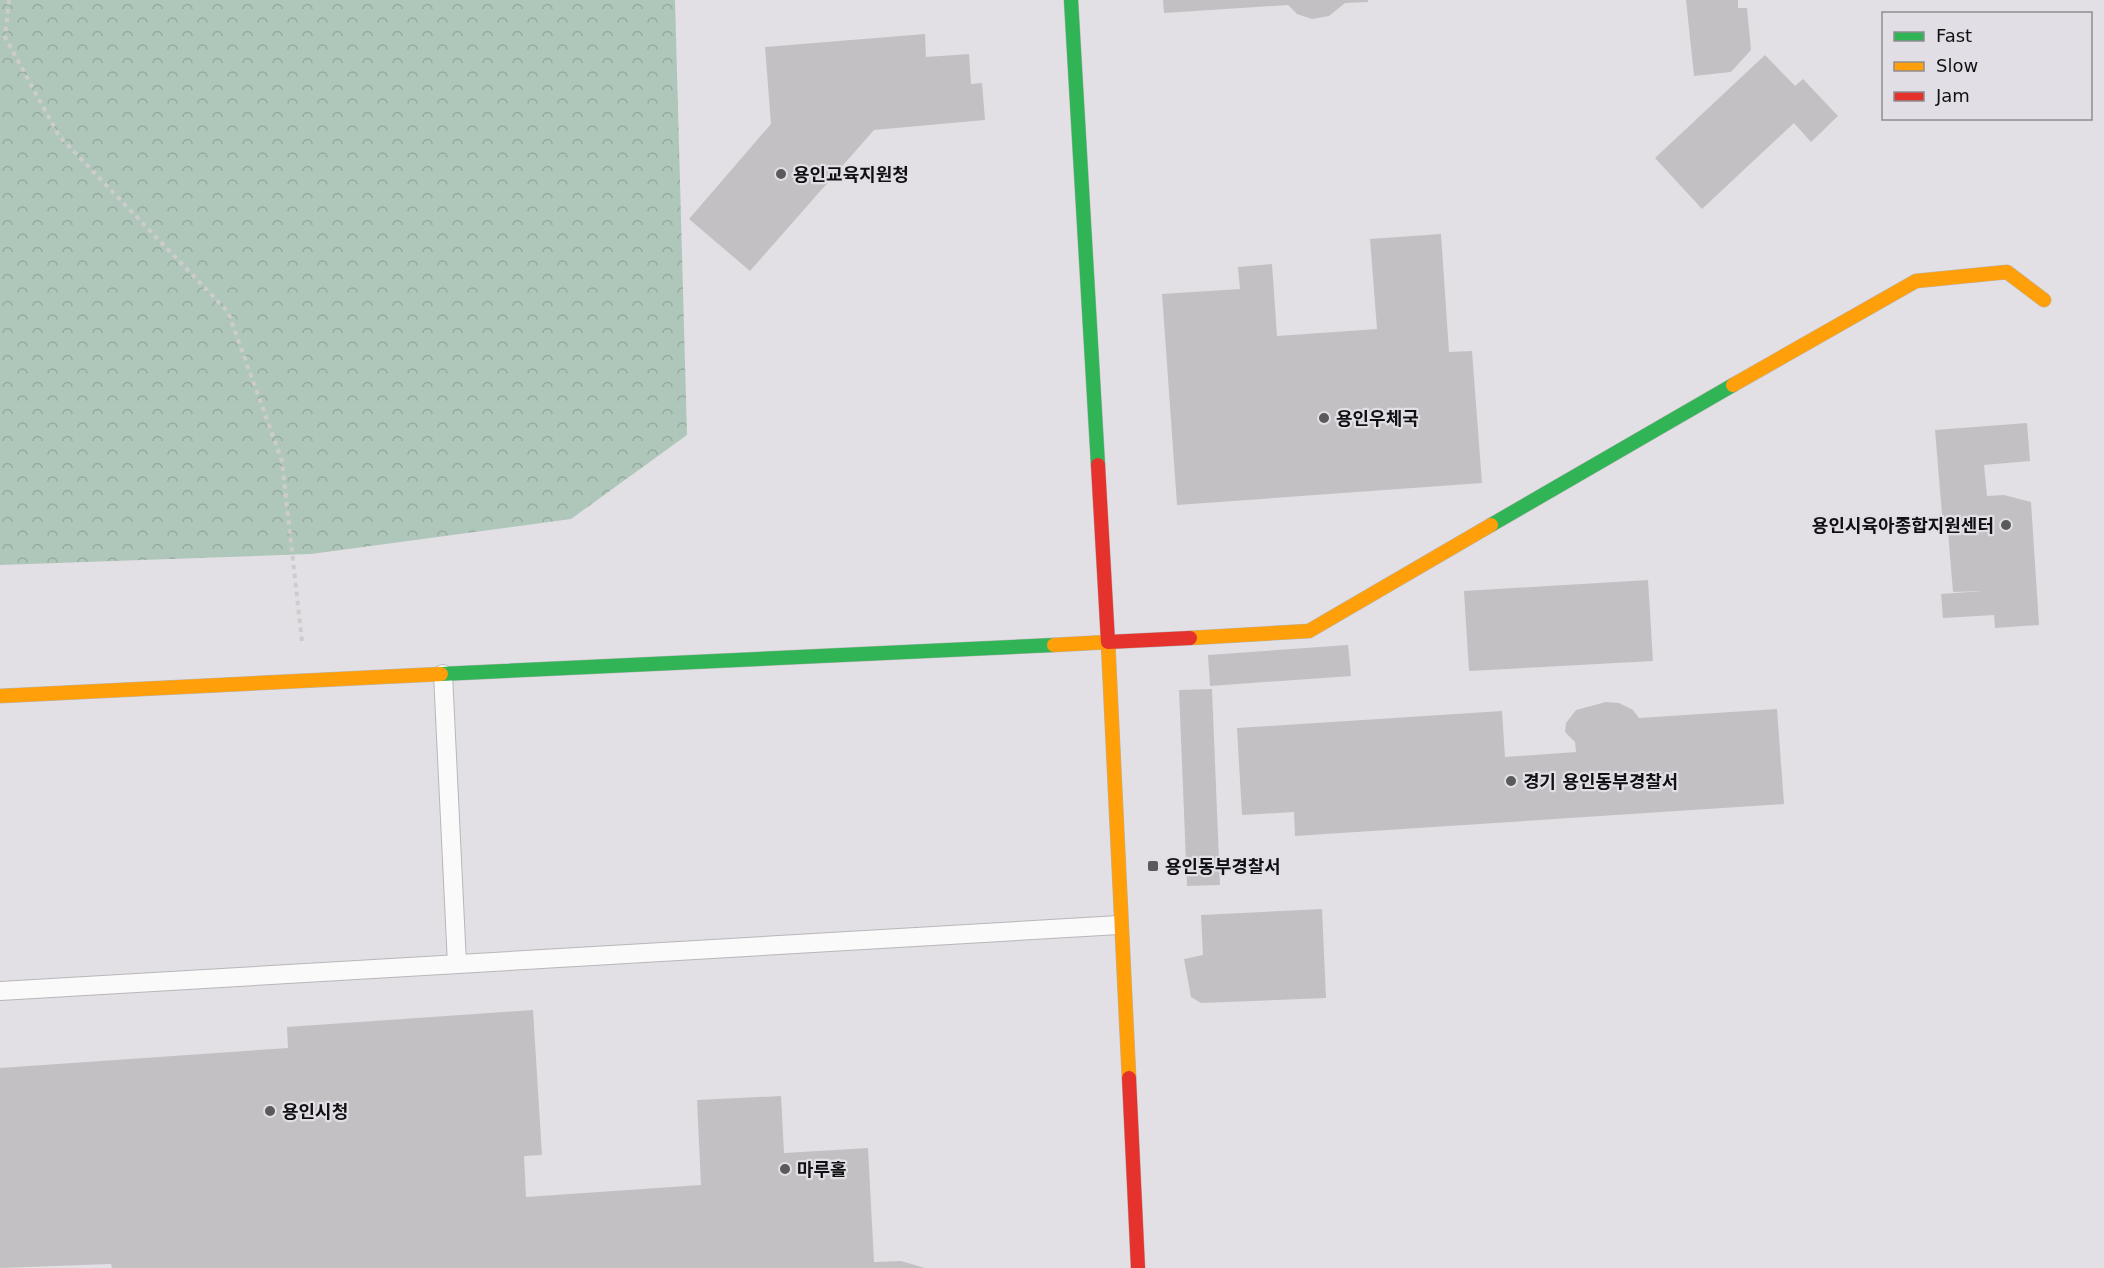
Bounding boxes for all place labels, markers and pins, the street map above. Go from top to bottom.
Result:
place label: 용인교육지원청 [793,164,909,185]
marker: 용인교육지원청 [774,167,788,181]
place label: 용인우체국 [1336,408,1419,429]
marker: 용인우체국 [1317,411,1331,425]
place label: 용인시육아종합지원센터 [1812,515,1994,536]
marker: 용인시육아종합지원센터 [1999,518,2013,532]
place label: 경기 용인동부경찰서 [1523,771,1678,792]
marker: 경기 용인동부경찰서 [1504,774,1518,788]
place label: 용인동부경찰서 [1165,856,1281,877]
marker: 용인동부경찰서 [1146,859,1160,873]
place label: 용인시청 [282,1101,348,1122]
marker: 용인시청 [263,1104,277,1118]
place label: 마루홀 [797,1159,847,1180]
marker: 마루홀 [778,1162,792,1176]

